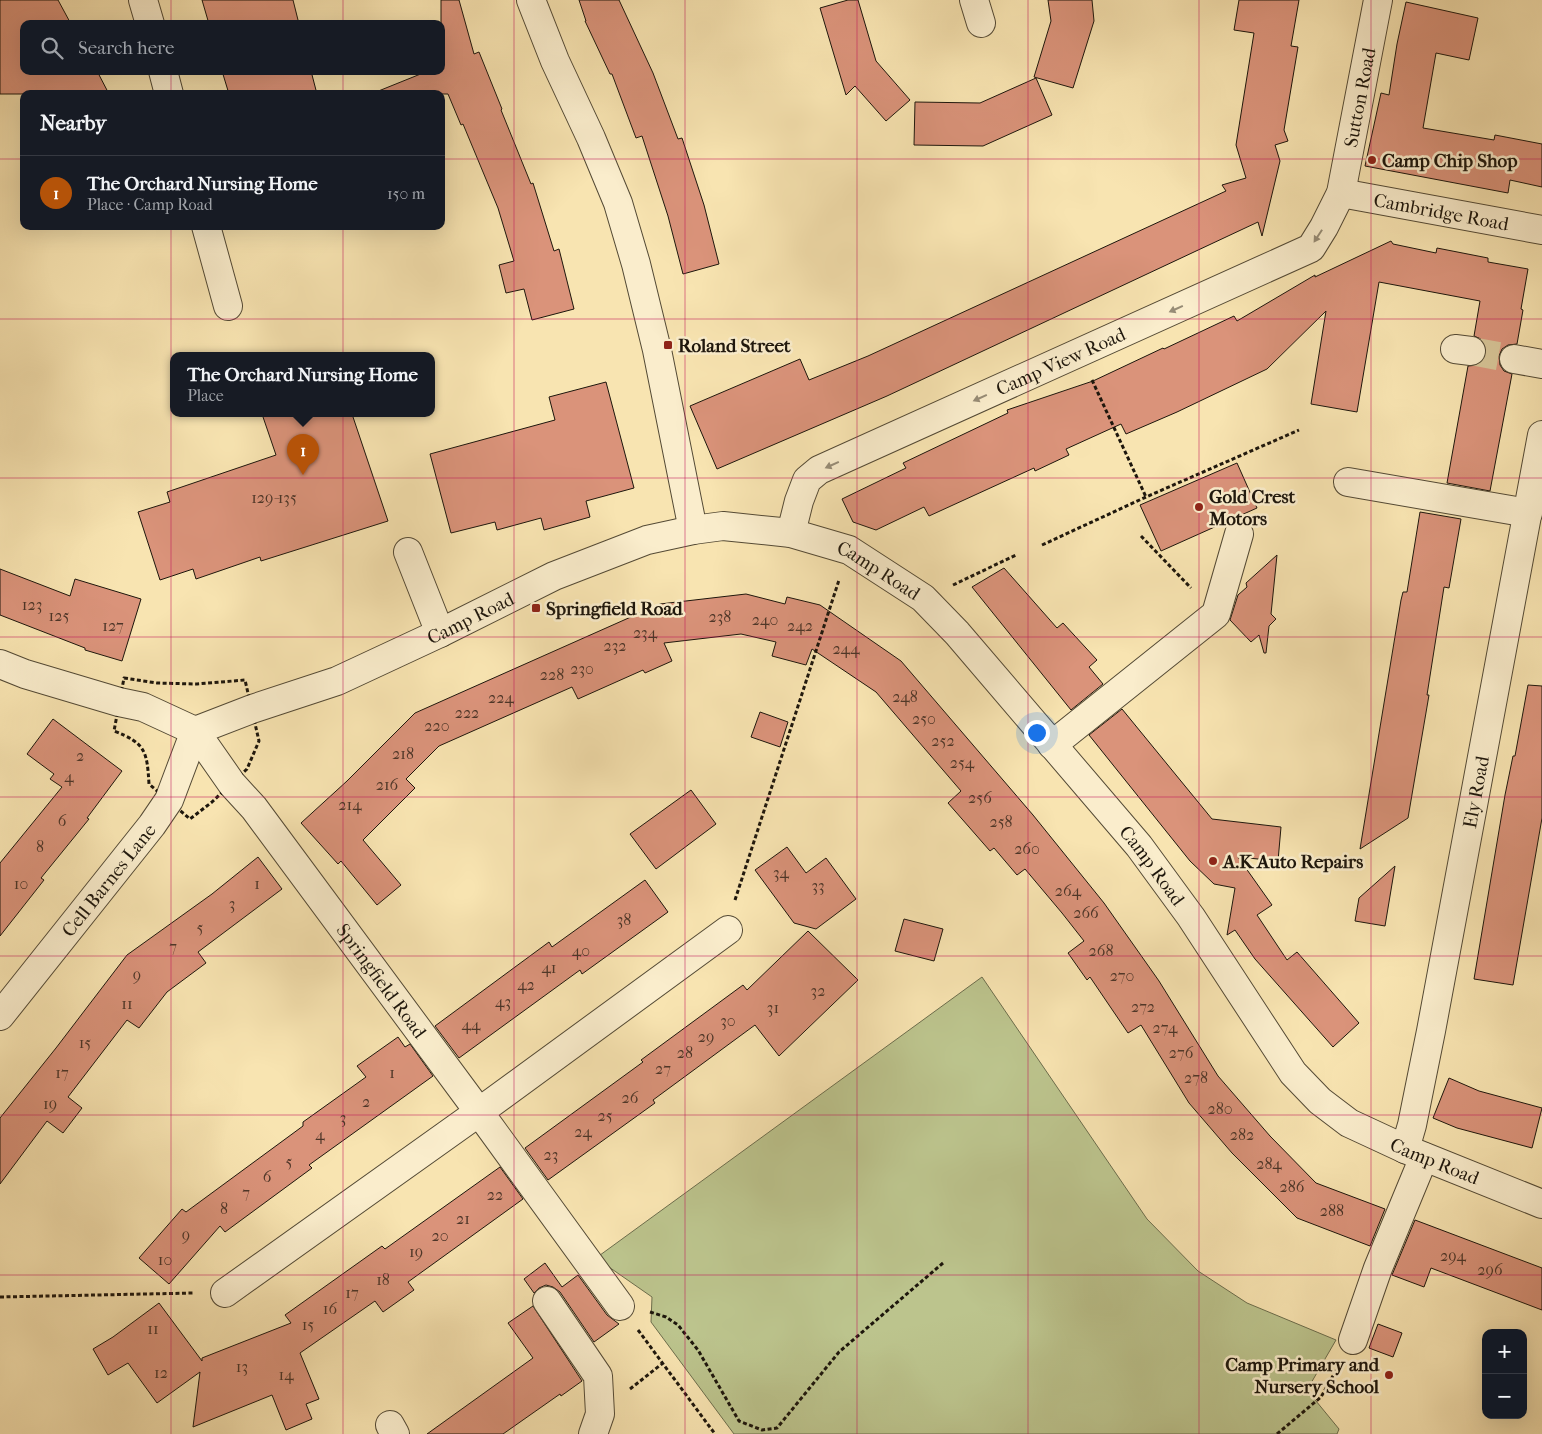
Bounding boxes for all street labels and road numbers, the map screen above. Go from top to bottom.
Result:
street label: Sutton Road [1340,45,1381,149]
street label: Cambridge Road [1372,189,1511,236]
street label: Camp View Road [993,323,1130,401]
street label: Camp Road [835,537,924,605]
street label: Camp Road [424,588,518,649]
street label: Ely Road [1459,754,1494,830]
street label: Cell Barnes Lane [58,820,161,941]
street label: Camp Road [1115,822,1189,911]
street label: Springfield Road [331,920,431,1043]
street label: Camp Road [1386,1134,1483,1190]

